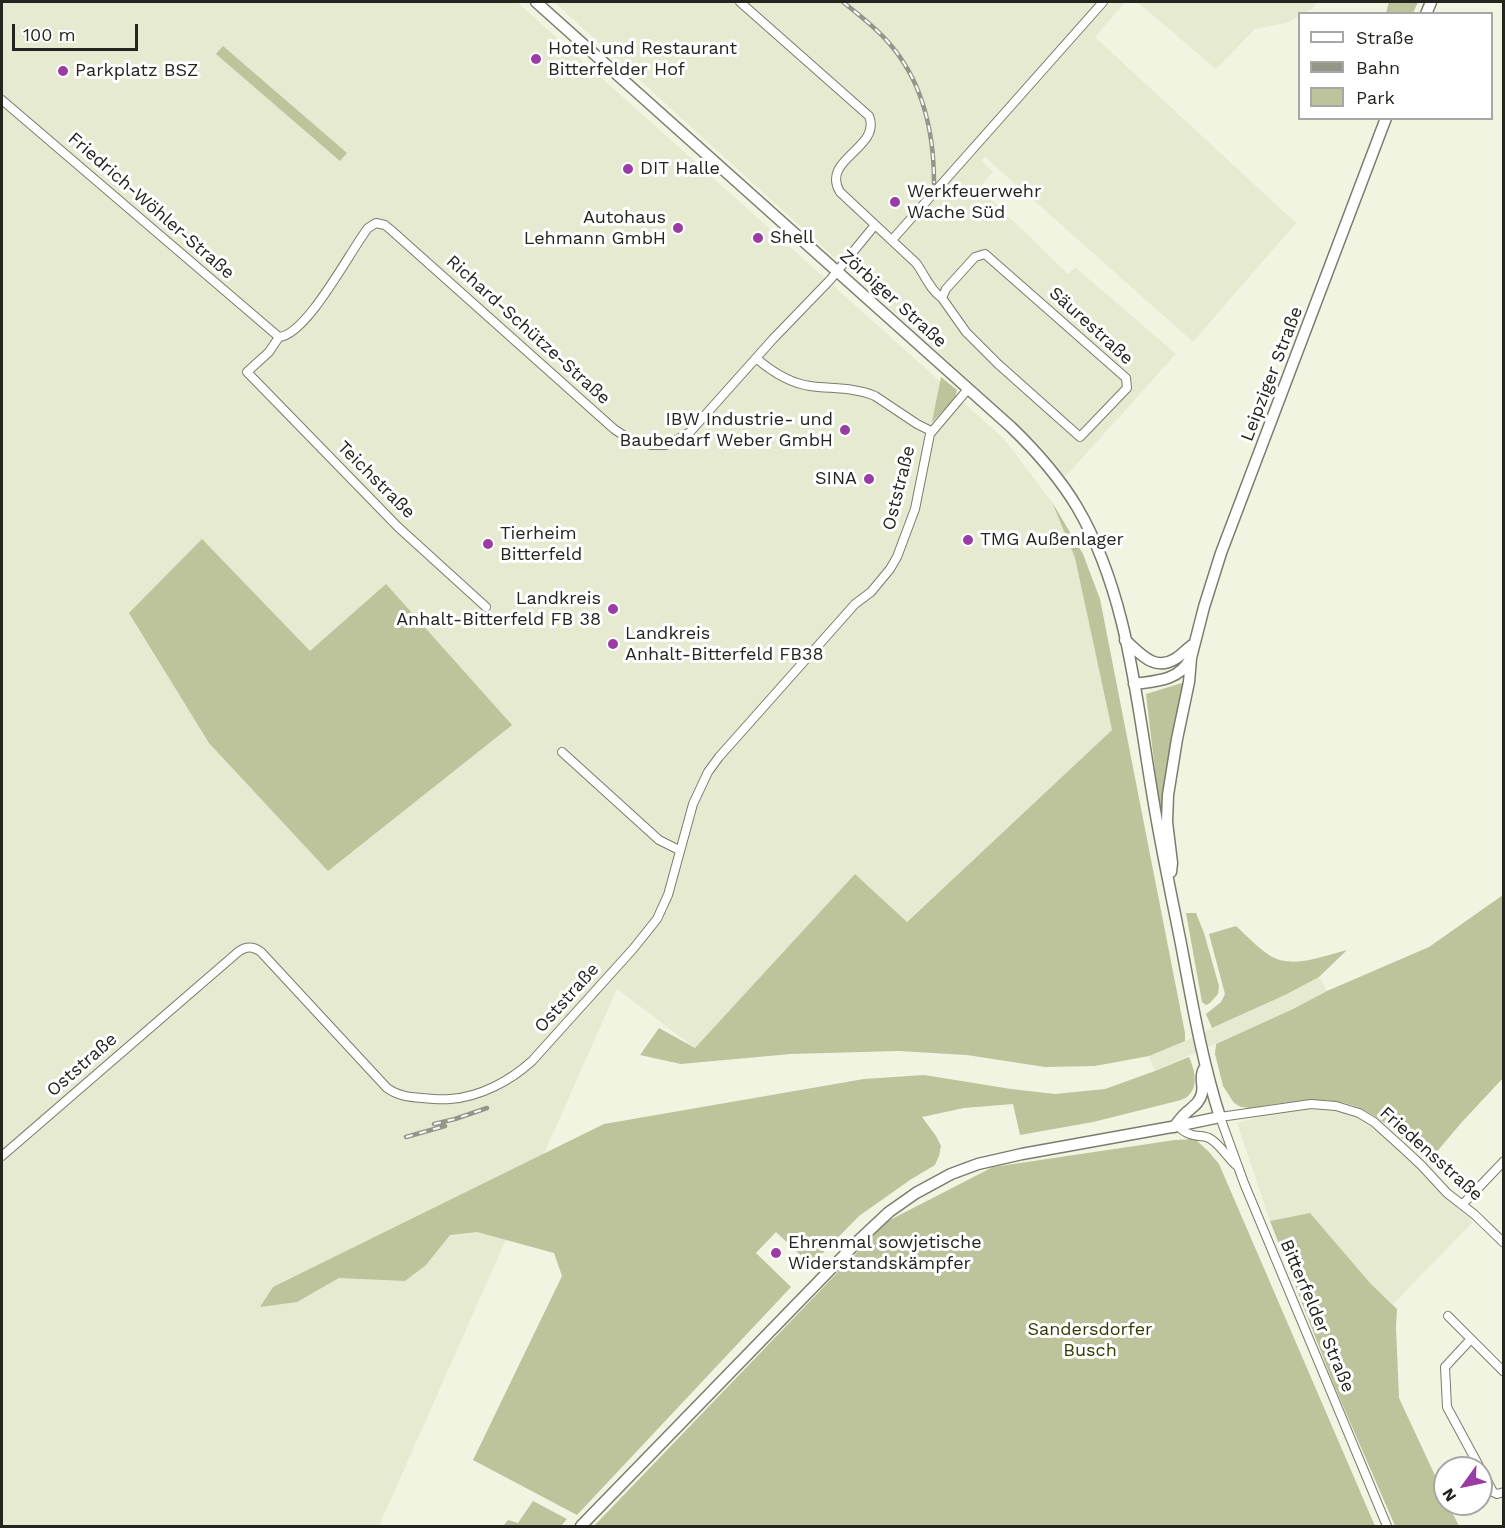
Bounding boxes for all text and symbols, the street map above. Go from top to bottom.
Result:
scale bar [15,12,141,50]
legend [1298,12,1493,120]
text: 100 m [23,24,76,45]
text: Straße [1356,27,1414,48]
place label: Hotel und Restaurant Bitterfelder Hof [548,38,737,80]
marker: Hotel und Restaurant Bitterfelder Hof [529,52,543,66]
text: Bahn [1356,57,1400,78]
place label: Parkplatz BSZ [75,60,198,82]
marker: Parkplatz BSZ [56,64,70,78]
text: Park [1356,87,1395,108]
street label: Friedrich-Wöhler-Straße [63,128,239,284]
place label: DIT Halle [640,158,720,180]
marker: DIT Halle [621,162,635,176]
place label: Werkfeuerwehr Wache Süd [907,181,1041,224]
marker: Werkfeuerwehr Wache Süd [888,195,902,209]
place label: Autohaus Lehmann GmbH [524,207,666,250]
marker: Autohaus Lehmann GmbH [671,221,685,235]
place label: Shell [770,227,814,249]
marker: Shell [751,231,765,245]
street label: Zörbiger Straße [835,245,951,353]
street label: Richard-Schütze-Straße [442,251,614,409]
street label: Säurestraße [1044,283,1138,369]
street label: Leipziger Straße [1236,304,1308,444]
place label: IBW Industrie- und Baubedarf Weber GmbH [620,409,833,452]
marker: IBW Industrie- und Baubedarf Weber GmbH [838,423,852,437]
street label: Teichstraße [333,437,419,523]
street label: Oststraße [878,444,920,532]
place label: SINA [815,468,857,490]
marker: SINA [862,472,876,486]
place label: Tierheim Bitterfeld [500,523,582,566]
place label: TMG Außenlager [980,529,1124,551]
marker: TMG Außenlager [961,533,975,547]
marker: Tierheim Bitterfeld [481,537,495,551]
place label: Landkreis Anhalt-Bitterfeld FB 38 [396,588,601,630]
marker: Landkreis Anhalt-Bitterfeld FB 38 [606,602,620,616]
place label: Landkreis Anhalt-Bitterfeld FB38 [625,623,824,666]
marker: Landkreis Anhalt-Bitterfeld FB38 [606,637,620,651]
street label: Oststraße [530,959,604,1037]
street label: Oststraße [42,1029,122,1101]
street label: Friedensstraße [1375,1102,1487,1206]
place label: Ehrenmal sowjetische Widerstandskämpfer [788,1232,982,1274]
street label: Bitterfelder Straße [1275,1236,1359,1396]
marker: Ehrenmal sowjetische Widerstandskämpfer [769,1246,783,1260]
park label: Sandersdorfer Busch [1028,1319,1152,1362]
north arrow [1433,1456,1493,1516]
text: N [1438,1485,1460,1505]

